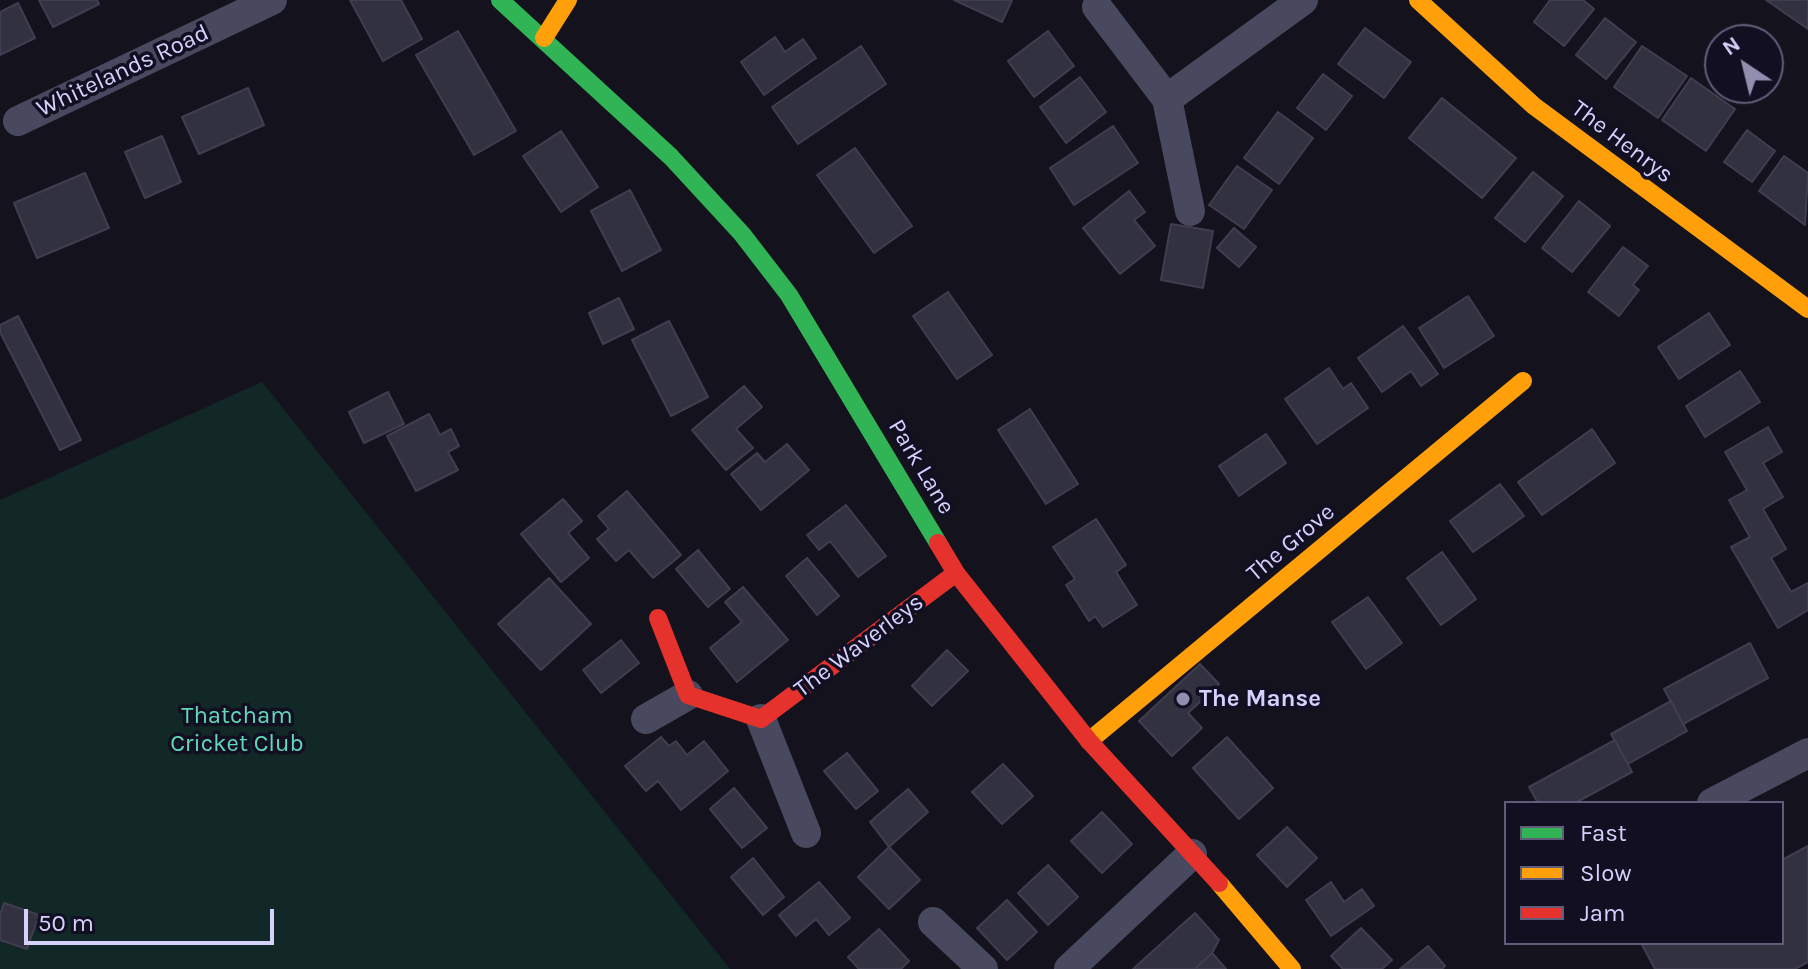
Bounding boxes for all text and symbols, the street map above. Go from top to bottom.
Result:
street label: Whitelands Road [32,19,214,123]
north arrow [1704,24,1784,104]
text: N [1717,31,1745,61]
street label: The Henrys [1565,94,1679,190]
street label: Park Lane [881,414,961,520]
street label: The Grove [1241,498,1341,588]
street label: The Waverleys [789,588,929,704]
place label: The Manse [1199,685,1321,713]
marker: The Manse [1174,690,1192,708]
park label: Thatcham Cricket Club [170,702,304,758]
legend [1504,801,1784,945]
text: Fast [1580,819,1627,847]
text: Slow [1580,859,1632,887]
scale bar [28,893,278,943]
text: Jam [1580,899,1625,927]
text: 50 m [38,909,94,937]

